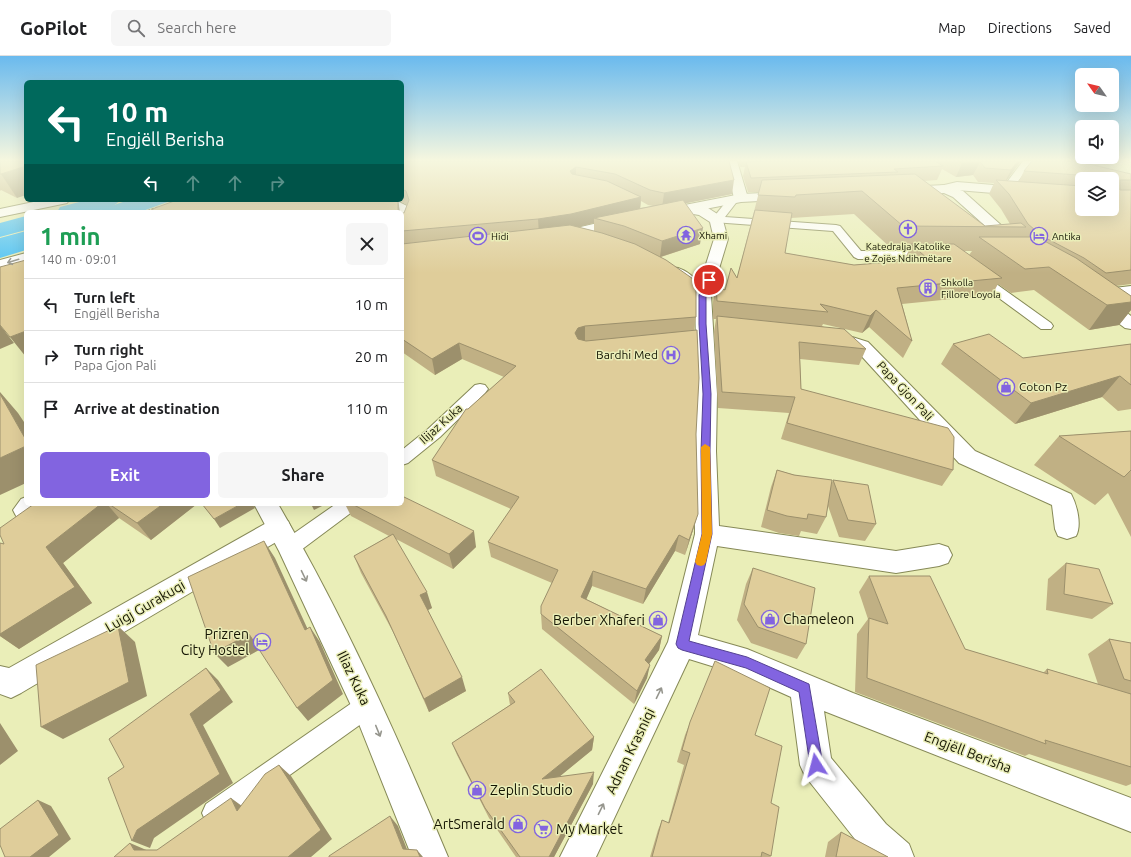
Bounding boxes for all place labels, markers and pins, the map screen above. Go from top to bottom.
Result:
church icon: Katedralja Katolike e Zojës Ndihmëtare [898,219,918,239]
temple icon: Xhami [676,225,696,245]
sports icon: Hidi [468,226,488,246]
hotel icon: Antika [1029,226,1049,246]
place label: Xhami [699,230,727,241]
place label: Hidi [491,231,509,242]
place label: Antika [1052,231,1081,242]
place label: Katedralja Katolike e Zojës Ndihmëtare [864,241,952,264]
pin [692,263,726,297]
place label: Shkolla Fillore Loyola [941,277,1001,300]
building icon: Shkolla Fillore Loyola [918,278,938,298]
hospital icon: Bardhi Med [661,345,681,365]
place label: Bardhi Med [596,348,658,361]
shop icon: Coton Pz [996,377,1016,397]
place label: Coton Pz [1019,380,1068,393]
shop icon: Chameleon [760,609,780,629]
shop icon: Berber Xhaferi [648,610,668,630]
place label: Chameleon [783,611,854,627]
place label: Berber Xhaferi [553,612,645,628]
place label: Prizren City Hostel [181,626,249,658]
hotel icon: Prizren City Hostel [252,632,272,652]
shop icon: Zeplin Studio [467,780,487,800]
place label: Zeplin Studio [490,782,573,798]
shop icon: ArtSmerald [508,814,528,834]
place label: ArtSmerald [434,816,505,832]
supermarket icon: My Market [533,819,553,839]
place label: My Market [556,821,623,837]

